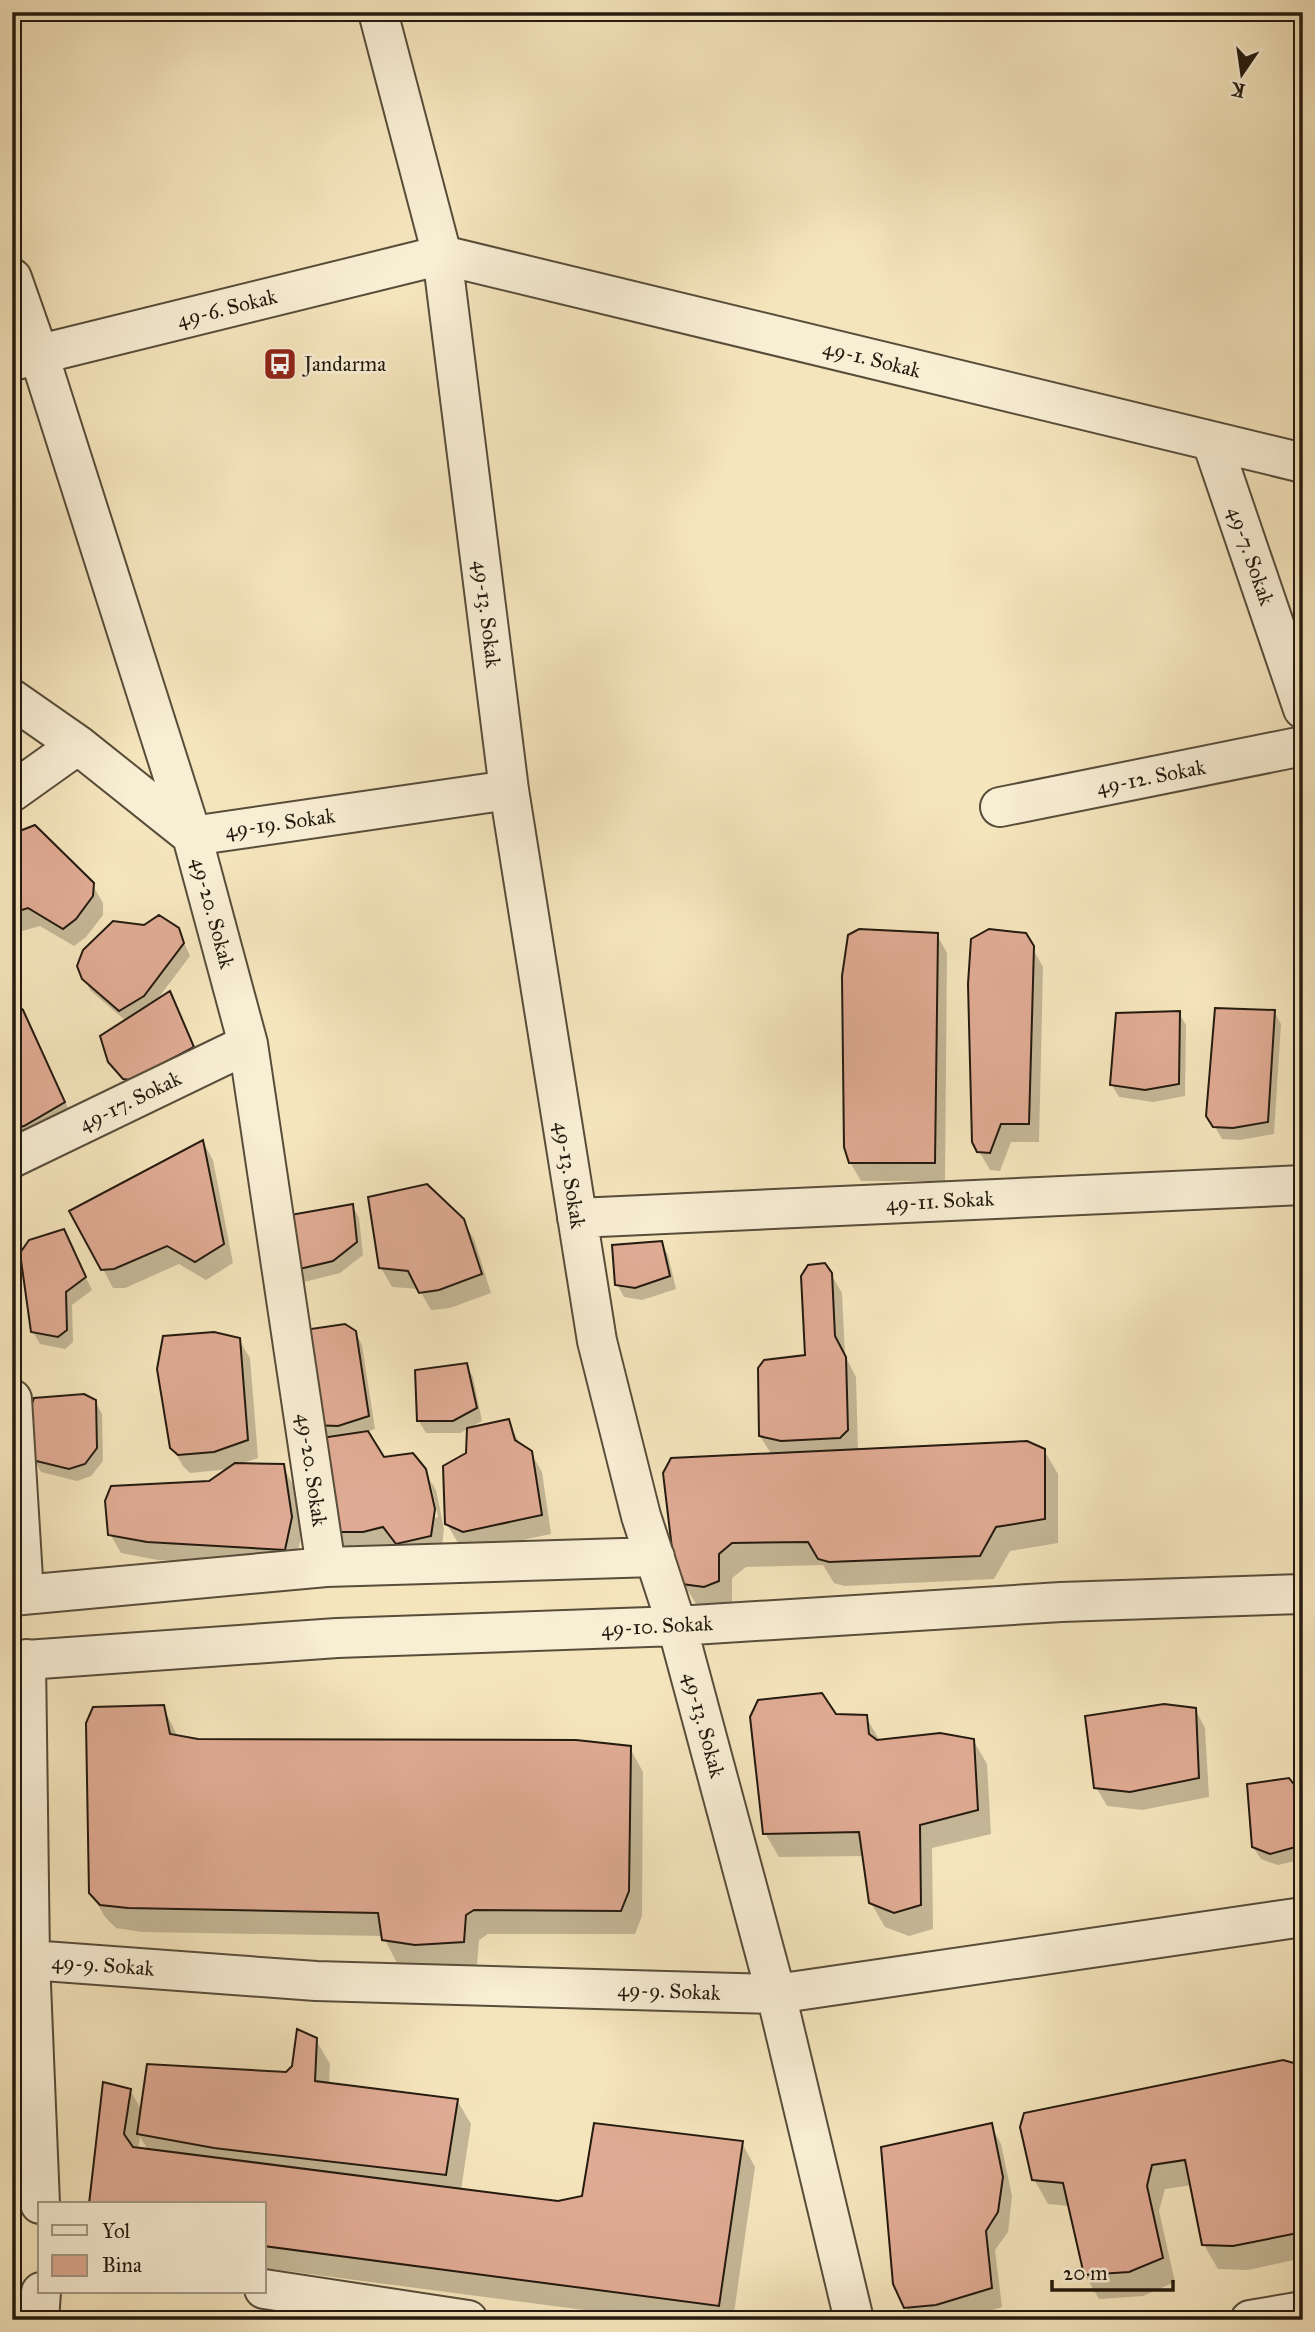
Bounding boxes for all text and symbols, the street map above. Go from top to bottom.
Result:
north arrow [1206,38,1276,108]
text: K [1228,77,1247,103]
street label: 49-6. Sokak [174,283,280,333]
street label: 49-1. Sokak [820,334,924,384]
bus stop icon: Jandarma [261,345,299,383]
place label: Jandarma [302,351,386,377]
street label: 49-7. Sokak [1222,503,1280,609]
street label: 49-13. Sokak [467,559,507,670]
street label: 49-12. Sokak [1094,754,1208,800]
street label: 49-19. Sokak [223,802,337,844]
street label: 49-20. Sokak [186,855,240,972]
street label: 49-17. Sokak [75,1065,186,1137]
street label: 49-13. Sokak [549,1120,591,1231]
street label: 49-11. Sokak [885,1185,995,1217]
street label: 49-20. Sokak [291,1412,333,1529]
street label: 49-10. Sokak [600,1610,714,1642]
street label: 49-13. Sokak [677,1669,731,1781]
street label: 49-9. Sokak [51,1948,155,1982]
street label: 49-9. Sokak [617,1976,721,2006]
legend [38,2202,266,2294]
text: Yol [102,2218,131,2244]
scale bar [1052,2248,1173,2292]
text: Bina [102,2252,142,2278]
text: 20 m [1063,2260,1108,2286]

